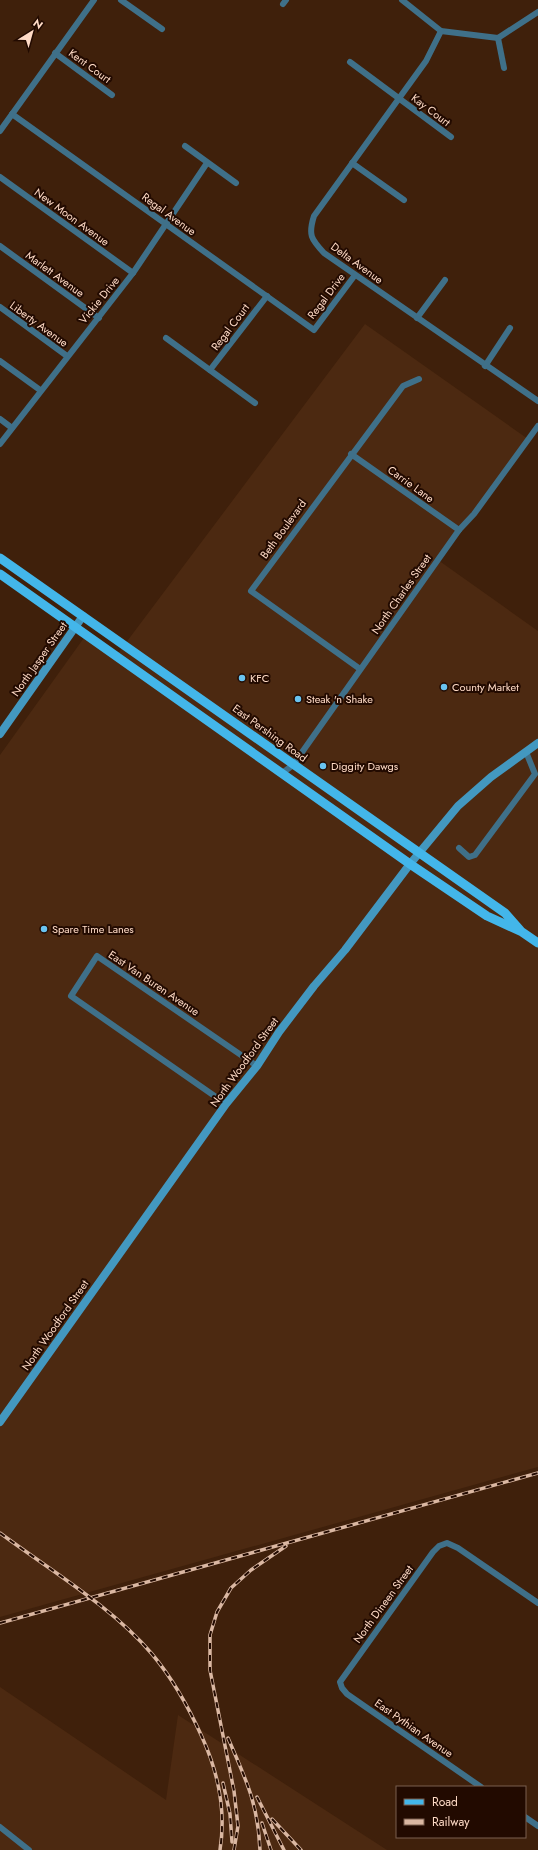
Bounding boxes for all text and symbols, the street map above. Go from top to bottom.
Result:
north arrow [12,12,52,52]
text: N [30,15,46,33]
street label: Kent Court [65,45,115,87]
street label: Kay Court [408,90,454,130]
street label: New Moon Avenue [31,184,113,250]
street label: Regal Avenue [139,189,200,239]
street label: Delta Avenue [328,239,387,288]
street label: Marlett Avenue [22,247,88,301]
street label: Regal Drive [303,269,349,322]
street label: Vickie Drive [75,273,123,327]
street label: Liberty Avenue [7,297,72,351]
street label: Regal Court [207,300,253,354]
street label: Carrie Lane [384,462,438,506]
street label: Beth Boulevard [256,496,310,562]
street label: North Charles Street [367,550,435,637]
street label: North Jasper Street [7,618,71,699]
place label: KFC [250,670,269,686]
marker: KFC [237,673,247,683]
place label: County Market [452,679,519,695]
marker: County Market [439,682,449,692]
place label: Steak 'n Shake [306,691,373,707]
marker: Steak 'n Shake [293,694,303,704]
street label: East Pershing Road [229,700,311,766]
place label: Diggity Dawgs [331,758,399,774]
marker: Diggity Dawgs [318,761,328,771]
place label: Spare Time Lanes [52,921,134,937]
marker: Spare Time Lanes [39,924,49,934]
street label: East Van Buren Avenue [105,947,203,1020]
street label: North Woodford Street [206,1014,282,1110]
street label: North Woodford Street [18,1276,92,1373]
street label: North Dineen Street [349,1561,417,1646]
street label: East Pythian Avenue [372,1695,457,1761]
legend [396,1786,526,1838]
text: Road [432,1793,458,1811]
text: Railway [432,1813,470,1831]

